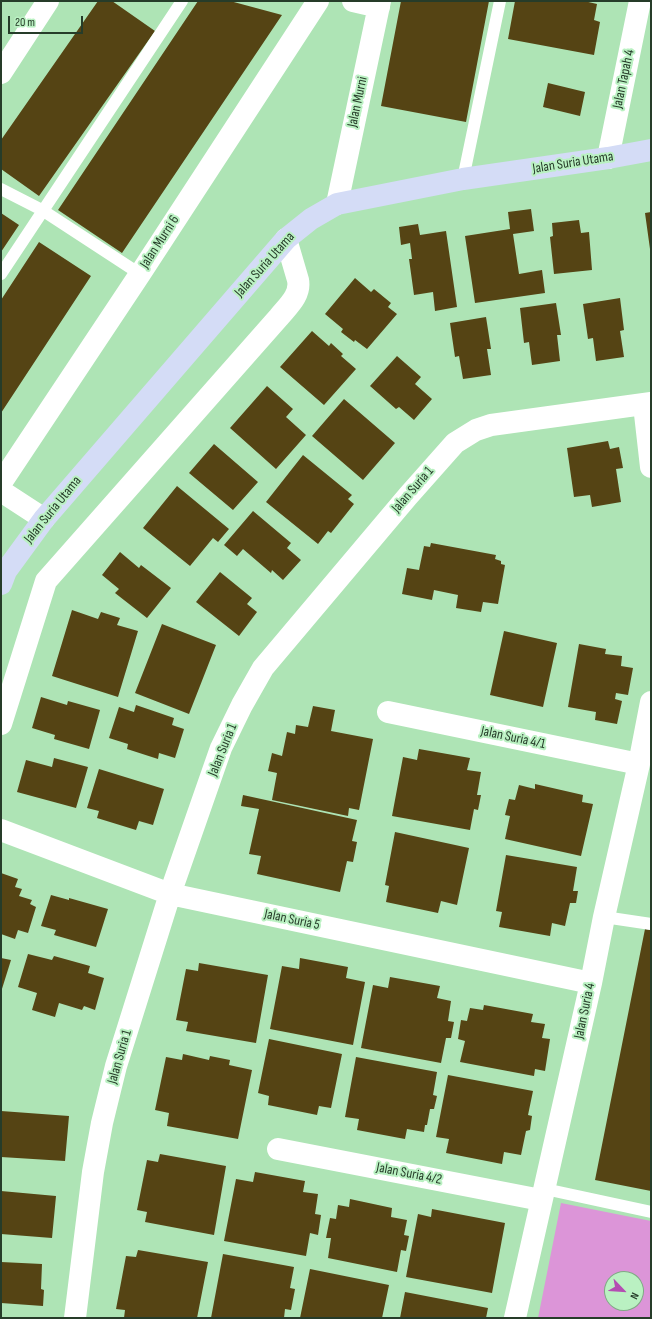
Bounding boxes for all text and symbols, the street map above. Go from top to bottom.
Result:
scale bar [10,8,85,34]
text: 20 m [15,15,35,30]
street label: Jalan Tapah 4 [610,48,638,110]
street label: Jalan Murni [344,75,372,129]
street label: Jalan Suria Utama [531,148,615,178]
street label: Jalan Murni 6 [137,212,183,272]
street label: Jalan Suria Utama [232,229,298,301]
street label: Jalan Suria 1 [388,464,438,516]
street label: Jalan Suria Utama [21,473,85,547]
street label: Jalan Suria 1 [205,721,241,779]
street label: Jalan Suria 4/1 [479,723,547,753]
street label: Jalan Suria 5 [263,906,321,934]
street label: Jalan Suria 4 [571,982,599,1040]
street label: Jalan Suria 1 [104,1028,136,1086]
street label: Jalan Suria 4/2 [375,1159,443,1189]
north arrow [604,1271,644,1311]
text: N [627,1290,642,1301]

